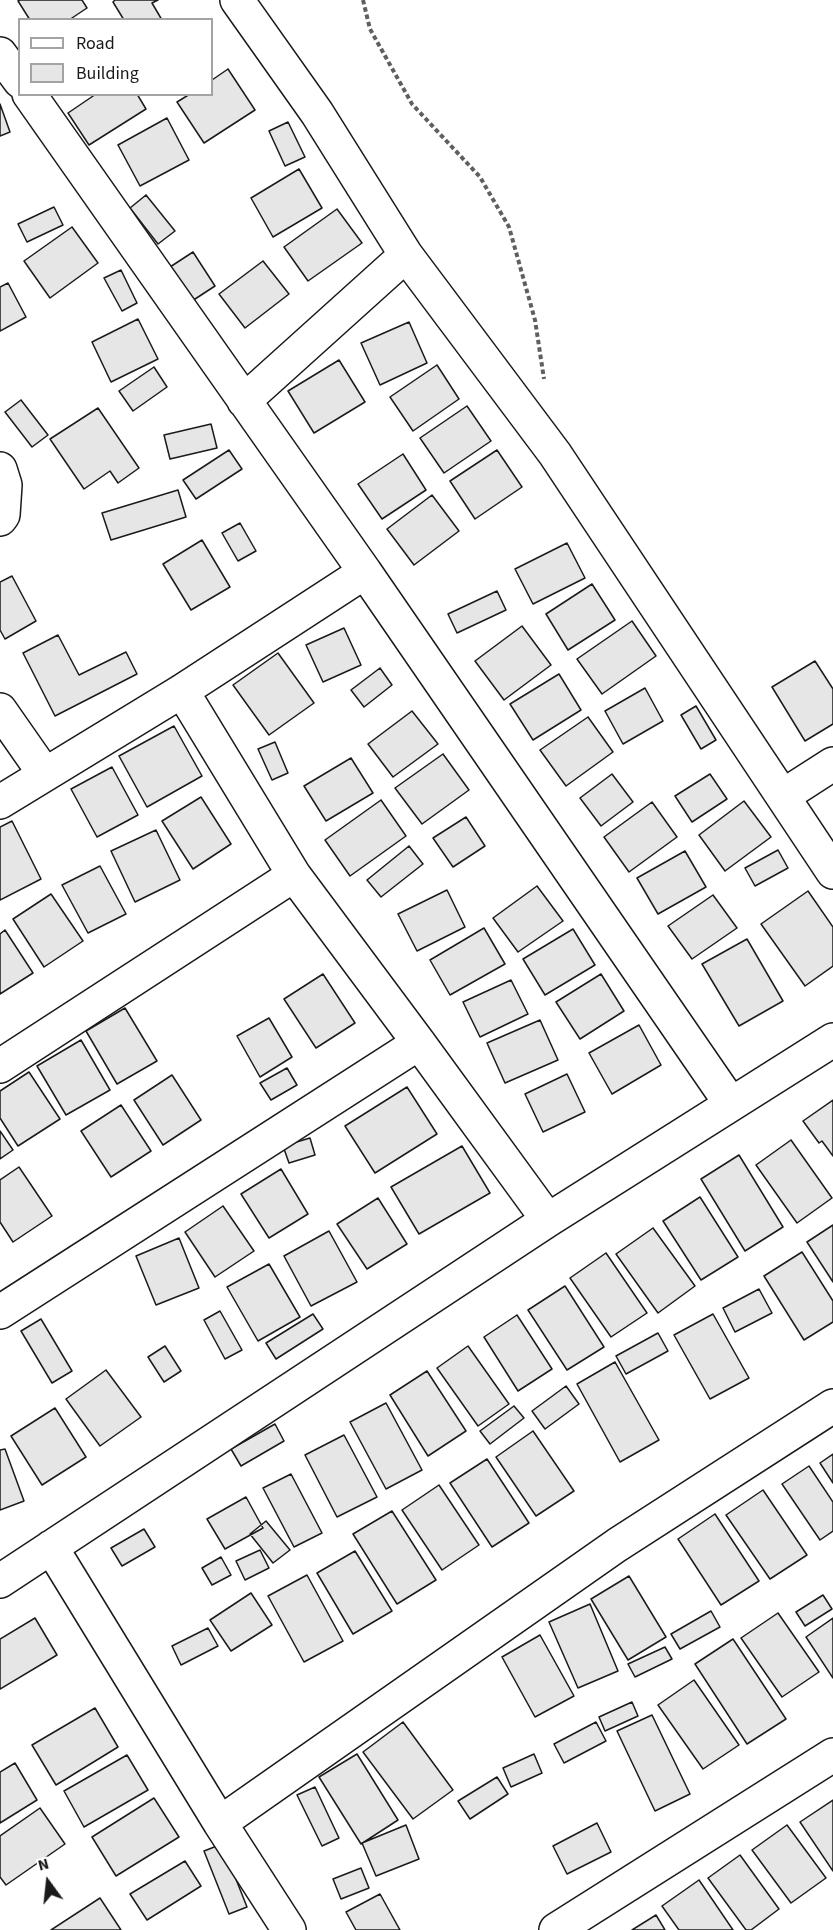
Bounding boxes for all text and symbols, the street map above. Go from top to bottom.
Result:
legend [18,18,213,96]
text: Road [76,31,115,56]
text: Building [76,61,139,86]
north arrow [18,1852,78,1912]
text: N [35,1853,51,1877]

